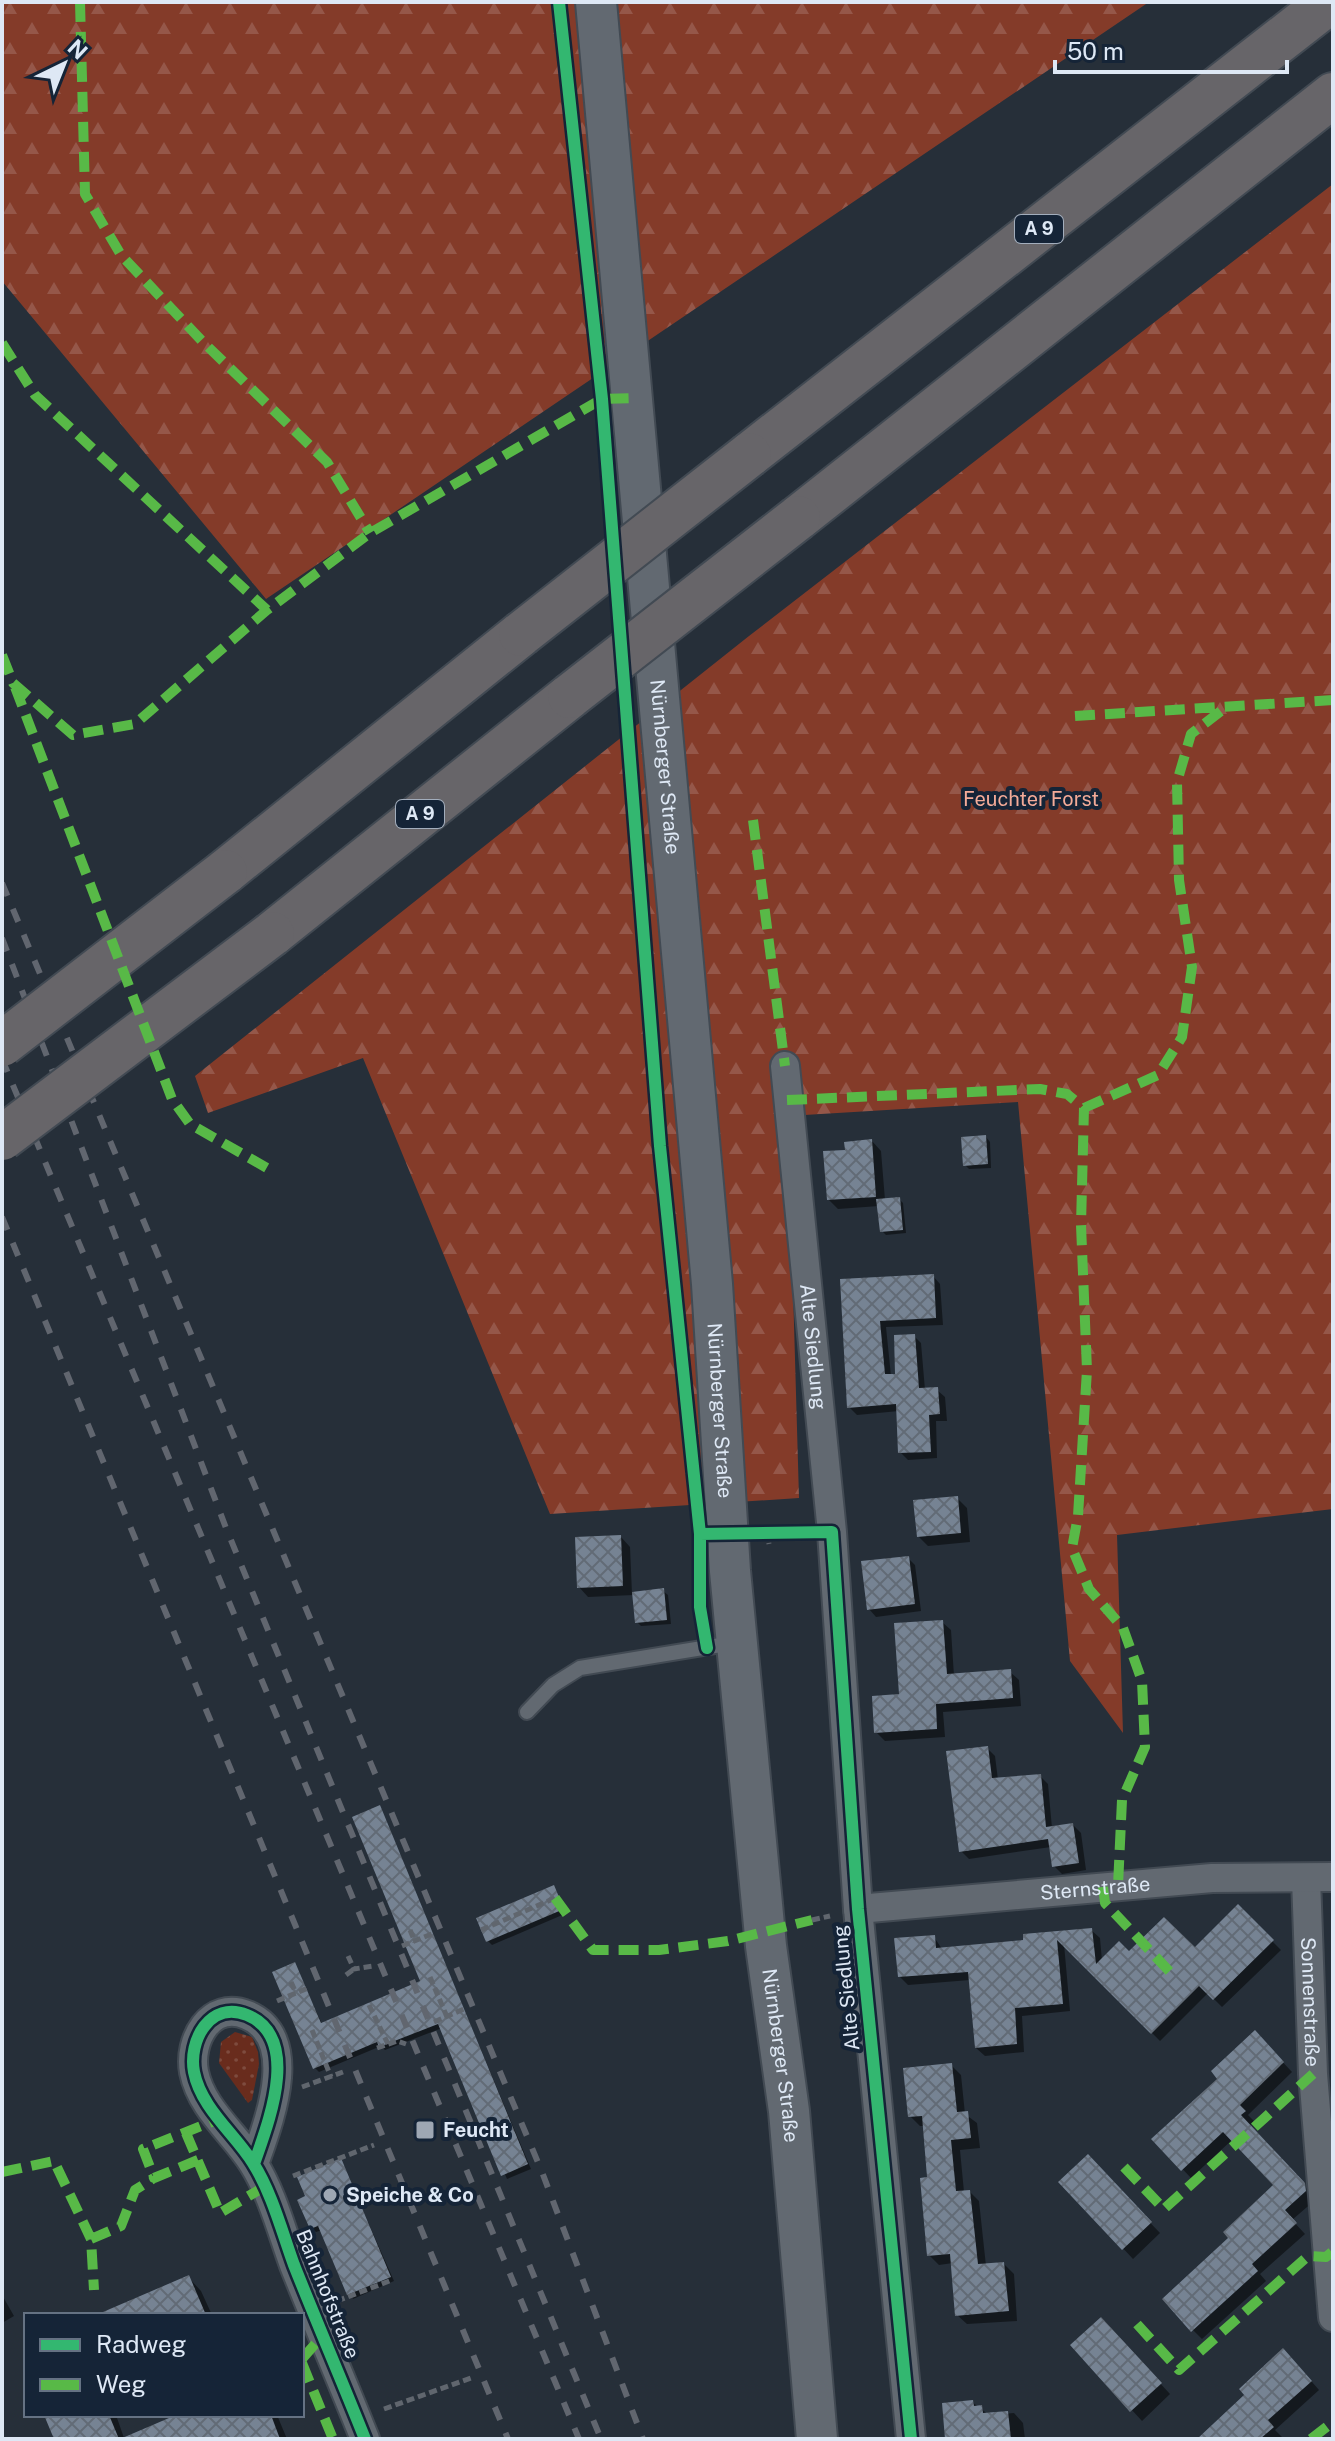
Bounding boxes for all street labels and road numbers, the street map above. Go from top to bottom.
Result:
road number: A 9 [1015,215,1063,243]
street label: Nürnberger Straße [645,678,685,855]
road number: A 9 [396,800,444,828]
street label: Alte Siedlung [795,1283,832,1411]
street label: Nürnberger Straße [702,1322,737,1499]
street label: Sternstraße [1039,1871,1151,1905]
street label: Alte Siedlung [827,1924,865,2052]
street label: Sonnenstraße [1296,1937,1325,2067]
street label: Nürnberger Straße [757,1967,804,2144]
street label: Bahnhofstraße [291,2226,365,2362]

